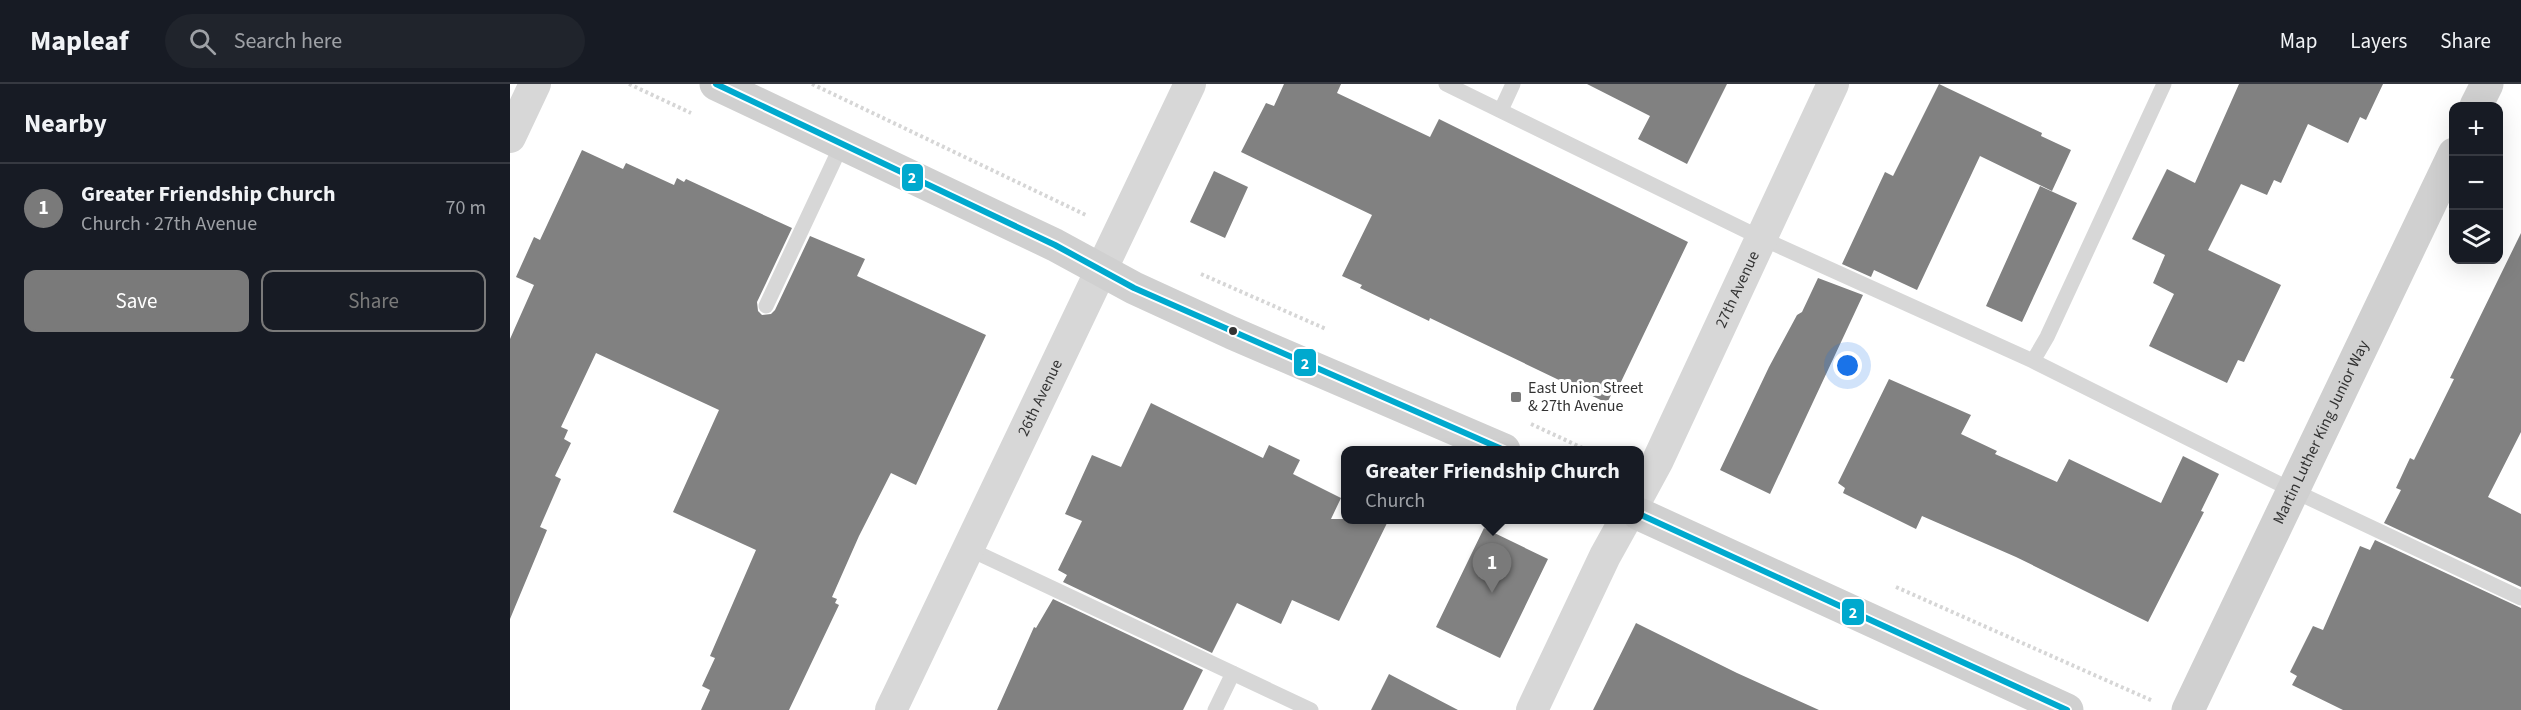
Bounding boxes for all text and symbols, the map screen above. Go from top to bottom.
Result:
search box [165,14,585,68]
text: Mapleaf [30,21,129,61]
icon: search [186,25,219,58]
text: Search here [234,25,342,57]
text: Map [2280,26,2317,56]
text: Layers [2350,26,2407,56]
text: Share [2440,26,2491,56]
map controls [2449,102,2503,264]
button: + [2449,102,2503,156]
text: Nearby [24,105,107,142]
button: − [2449,156,2503,210]
line badge: 2 [901,163,924,192]
text: 2 [908,167,916,189]
text: Greater Friendship Church [81,178,336,210]
text: 1 [38,194,49,222]
text: 70 m [446,194,486,222]
text: Church · 27th Avenue [81,210,257,238]
button: layers [2449,210,2503,264]
street label: 27th Avenue [1710,247,1765,331]
button: Save [24,270,249,332]
button: Share [261,270,486,332]
unlabelled marker [1227,325,1239,337]
street label: Martin Luther King Junior Way [2268,336,2375,528]
line badge: 2 [1293,348,1317,377]
your location [1833,351,1862,380]
text: 2 [1301,353,1309,375]
street label: 26th Avenue [1012,356,1068,440]
place label: East Union Street & 27th Avenue [1528,377,1644,417]
marker: East Union Street & 27th Avenue [1509,390,1523,404]
popup [1341,446,1644,524]
text: Greater Friendship Church [1365,455,1620,487]
text: Church [1365,487,1425,515]
pin: 1 [1472,544,1512,593]
line badge: 2 [1841,598,1865,626]
text: 2 [1849,602,1857,624]

